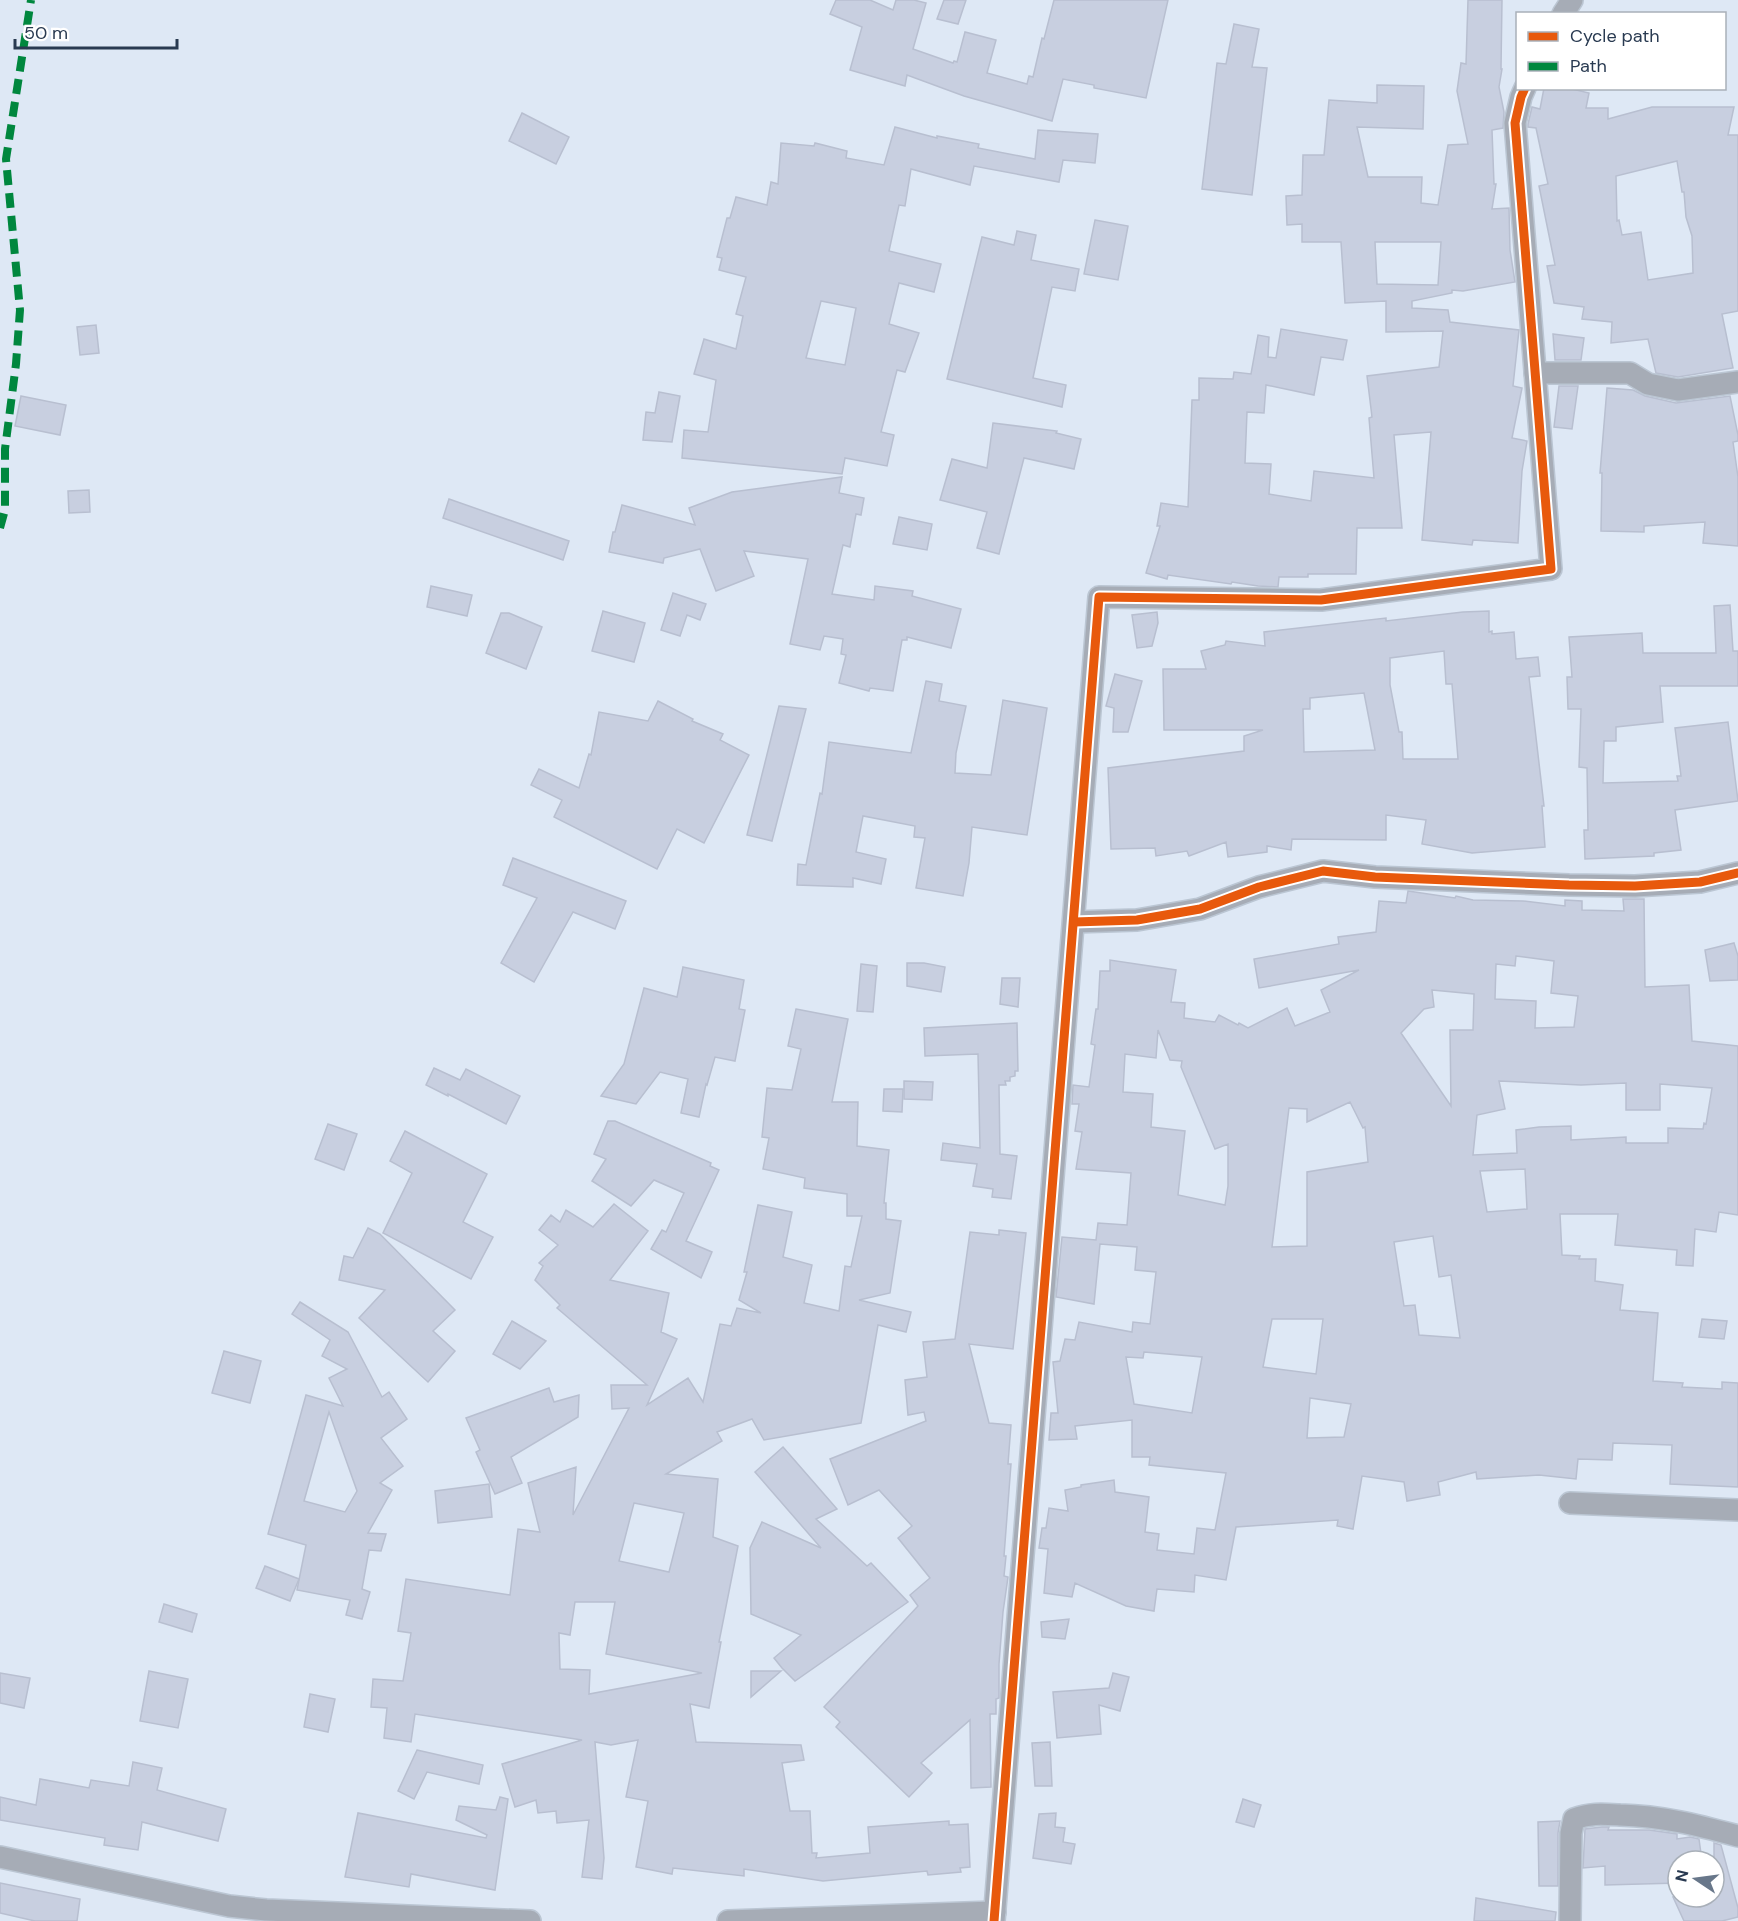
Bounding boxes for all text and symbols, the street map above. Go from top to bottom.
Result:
scale bar [15,12,177,50]
legend [1516,12,1726,90]
text: 50 m [24,21,68,45]
text: Cycle path [1570,24,1660,48]
text: Path [1570,54,1607,78]
north arrow [1666,1849,1726,1909]
text: N [1670,1868,1693,1884]

